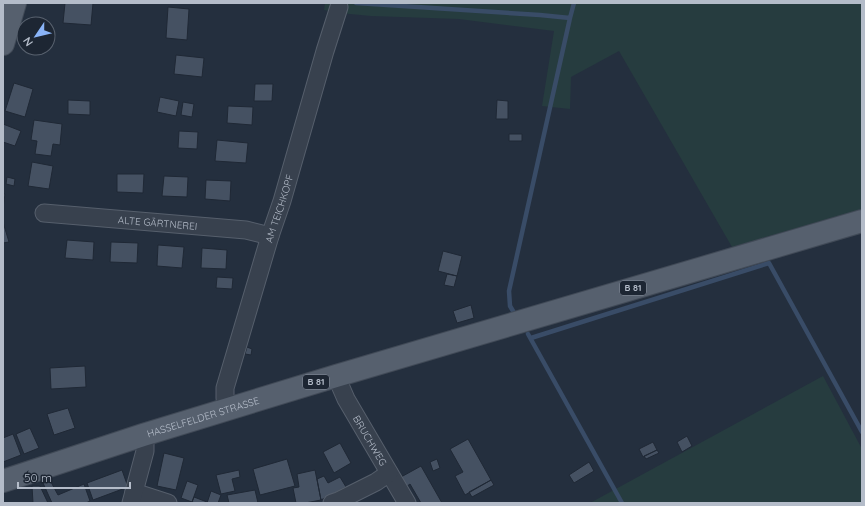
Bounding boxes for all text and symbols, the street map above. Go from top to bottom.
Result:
north arrow [16,16,56,56]
text: N [20,34,36,49]
street label: AM TEICHKOPF [262,172,296,244]
street label: ALTE GÄRTNEREI [117,213,198,233]
road number: B 81 [620,281,646,295]
road number: B 81 [303,375,329,389]
street label: HASSELFELDER STRASSE [145,394,261,440]
street label: BRUCHWEG [350,413,390,468]
scale bar [18,464,130,490]
text: 50 m [24,470,52,485]

